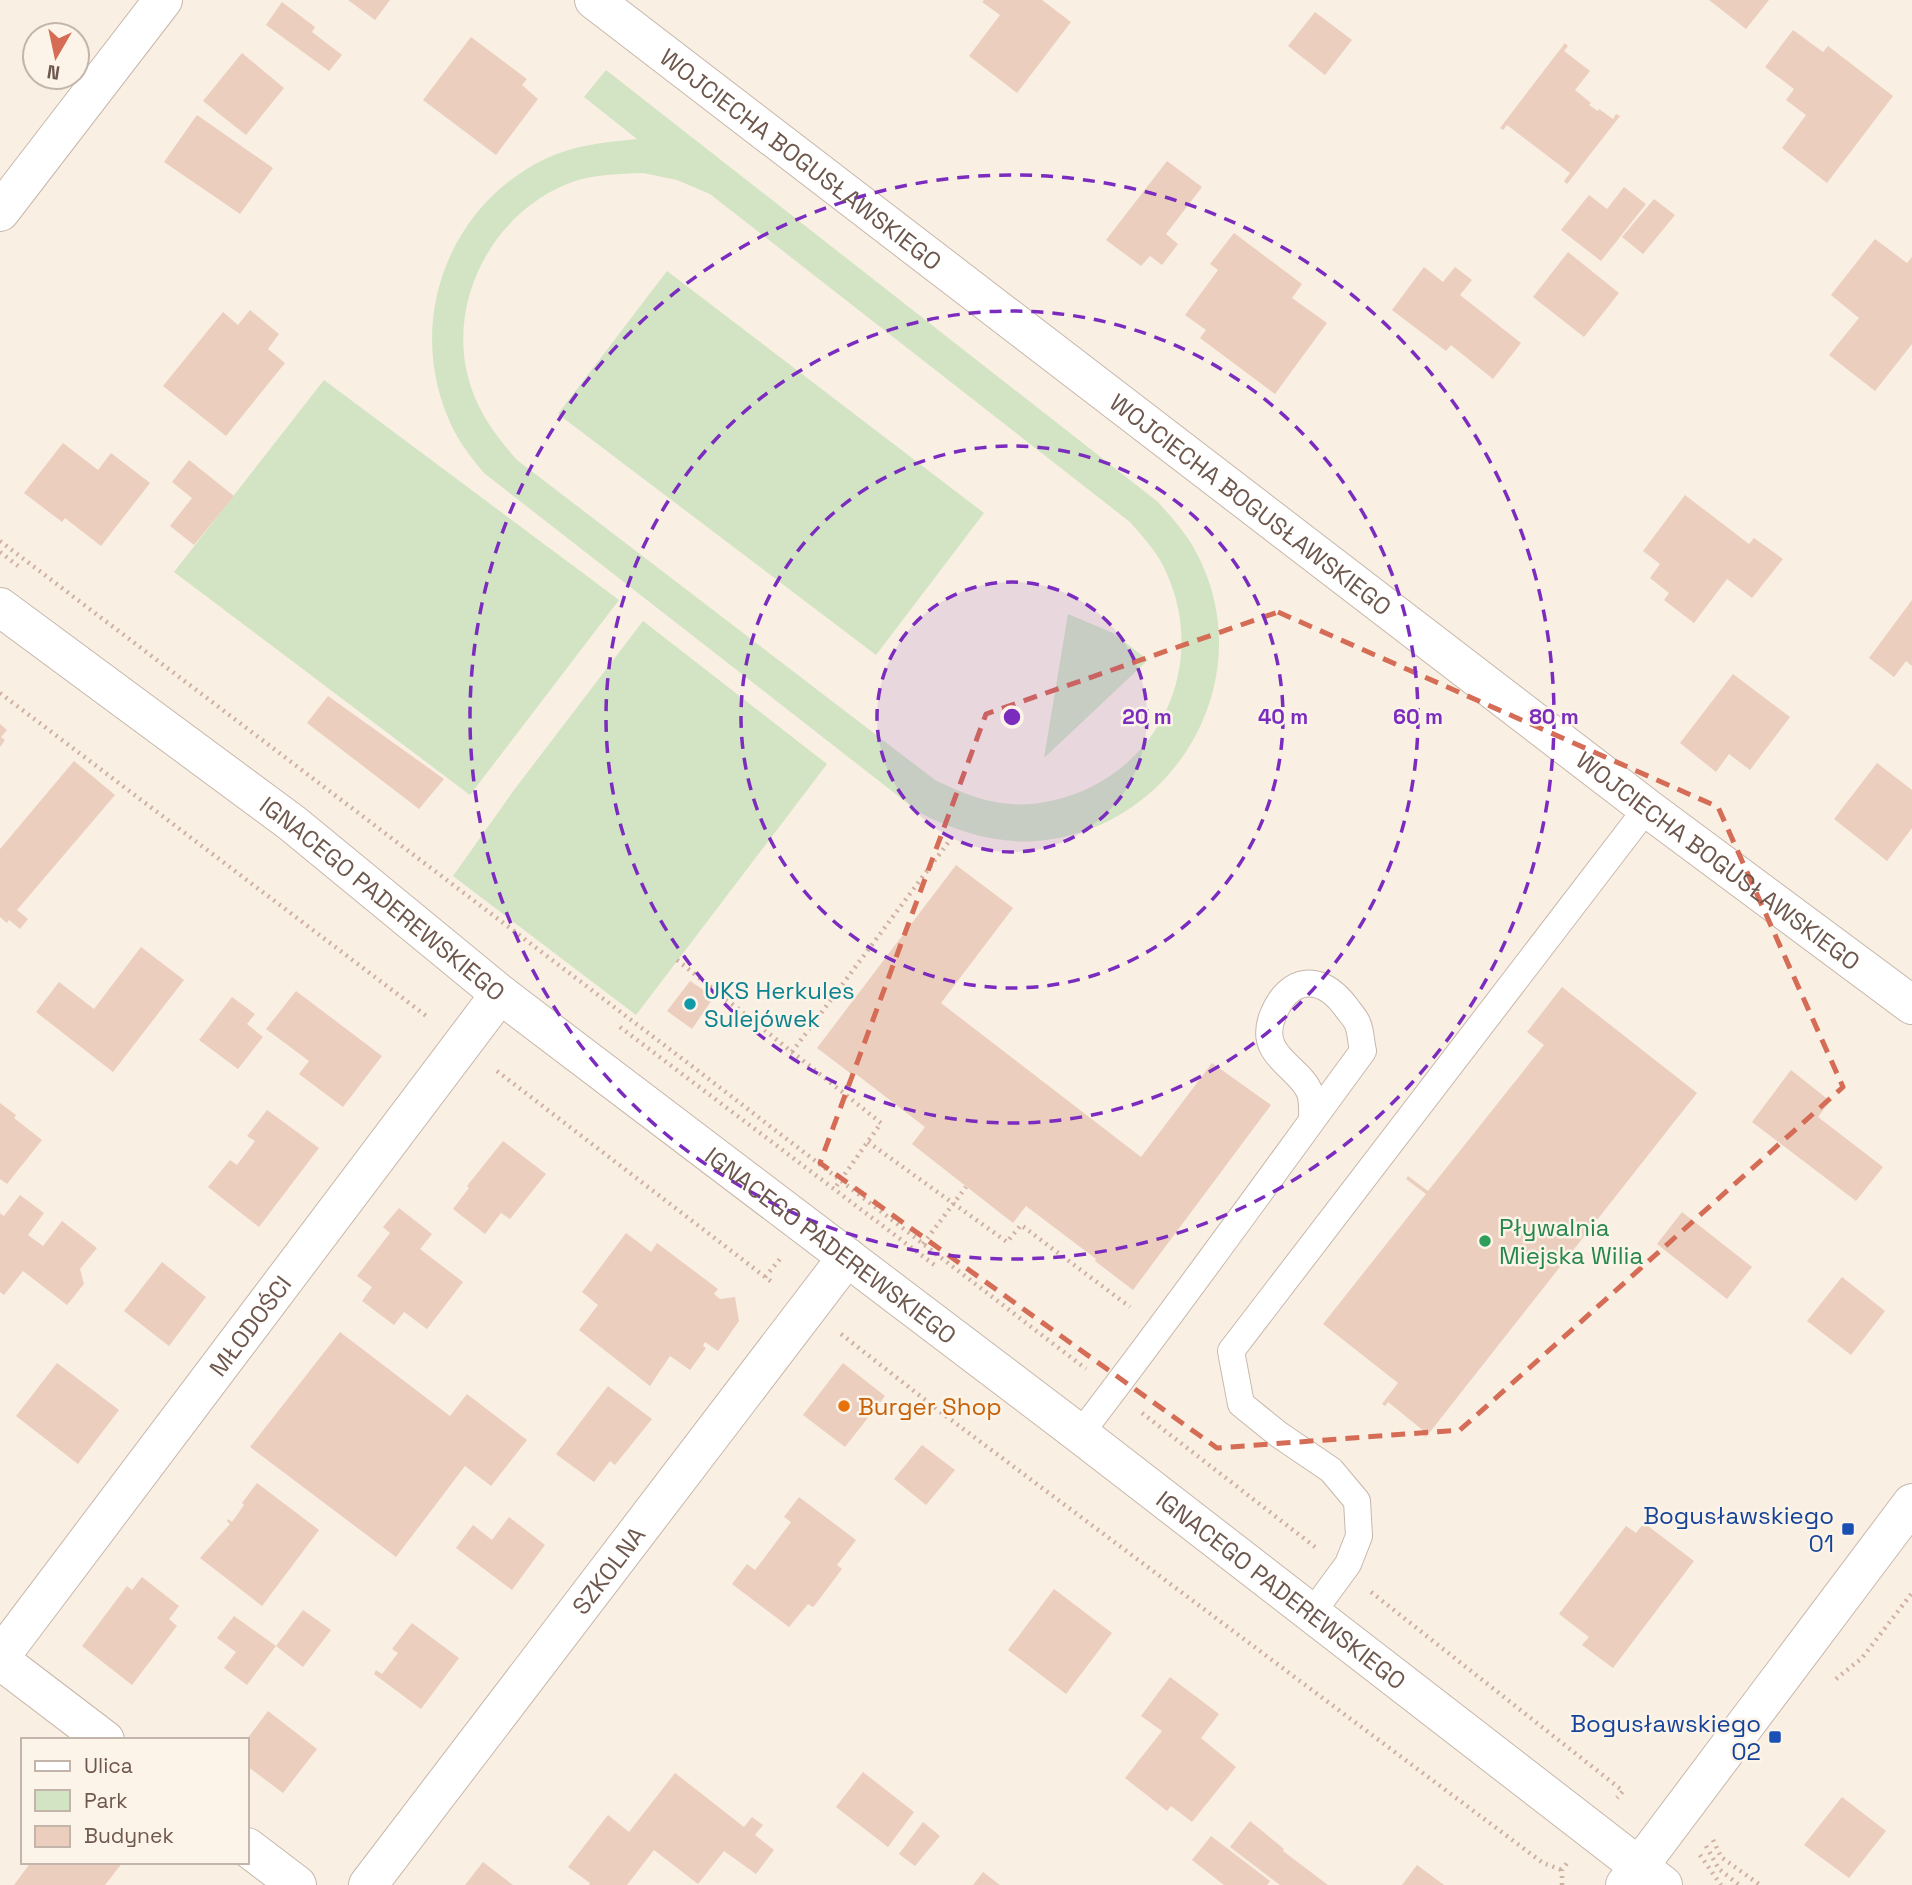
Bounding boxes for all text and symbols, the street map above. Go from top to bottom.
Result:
north arrow [21,21,91,91]
street label: WOJCIECHA BOGUSŁAWSKIEGO [654,41,948,277]
text: N [45,59,62,86]
street label: WOJCIECHA BOGUSŁAWSKIEGO [1104,386,1398,622]
text: 20 m [1122,703,1172,730]
text: 40 m [1258,703,1308,730]
text: 60 m [1393,703,1443,730]
text: 80 m [1529,703,1579,730]
centre of rings [1000,705,1024,729]
street label: WOJCIECHA BOGUSŁAWSKIEGO [1570,744,1867,977]
street label: IGNACEGO PADEREWSKIEGO [254,789,512,1007]
place label: UKS Herkules Sulejówek [704,975,855,1034]
marker: UKS Herkules Sulejówek [682,996,698,1012]
street label: IGNACEGO PADEREWSKIEGO [699,1140,963,1350]
place label: Pływalnia Miejska Wilia [1499,1212,1643,1271]
marker: Pływalnia Miejska Wilia [1477,1233,1493,1249]
street label: MŁODOŚCI [202,1269,298,1382]
place label: Burger Shop [858,1391,1002,1422]
marker: Burger Shop [836,1398,852,1414]
street label: IGNACEGO PADEREWSKIEGO [1150,1483,1412,1696]
place label: Bogusławskiego 01 [1643,1500,1834,1559]
street label: SZKOLNA [565,1520,652,1620]
marker: Bogusławskiego 01 [1840,1521,1856,1537]
place label: Bogusławskiego 02 [1570,1708,1761,1767]
marker: Bogusławskiego 02 [1767,1729,1783,1745]
legend [21,1738,248,1864]
text: Ulica [84,1752,133,1779]
text: Park [84,1787,128,1814]
text: Budynek [84,1822,174,1849]

